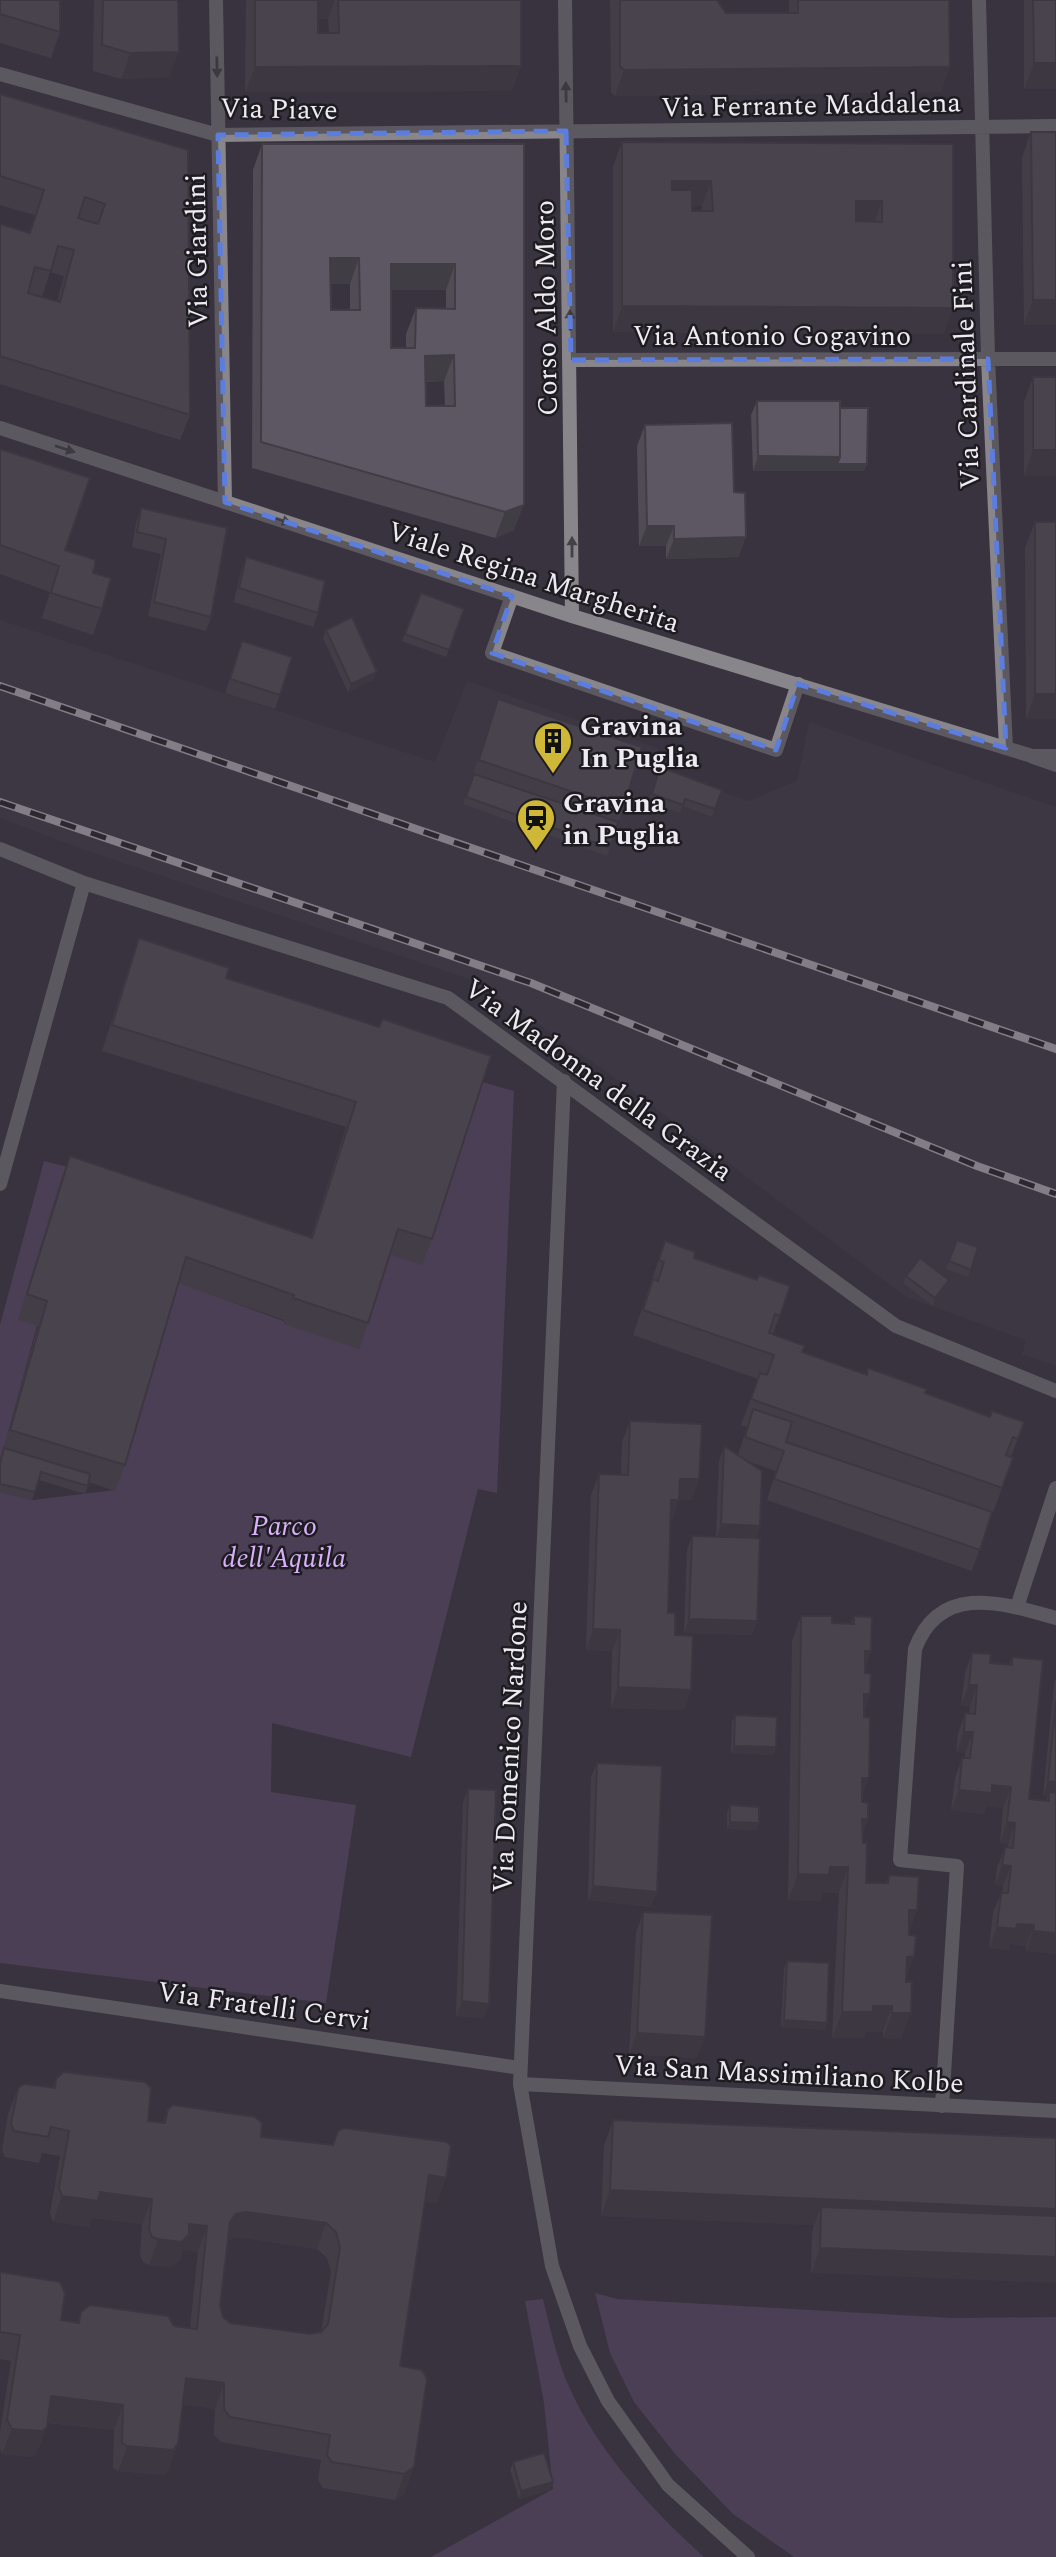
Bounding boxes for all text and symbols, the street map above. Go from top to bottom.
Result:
one-way arrow [211,57,223,79]
one-way arrow [560,81,572,103]
street label: Via Ferrante Maddalena [661,81,962,130]
street label: Via Piave [220,87,338,132]
street label: Via Giardini [175,173,220,329]
street label: Corso Aldo Moro [523,200,570,416]
street label: Via Cardinale Fini [941,260,992,490]
one-way arrow [565,309,576,331]
street label: Via Antonio Gogavino [633,315,911,358]
one-way arrow [54,445,75,455]
street label: Viale Regina Margherita [382,510,685,645]
one-way arrow [271,516,292,526]
one-way arrow [566,536,578,558]
place label: Gravina In Puglia [580,705,700,780]
building icon: Gravina In Puglia [532,720,574,775]
place label: Gravina in Puglia [563,782,681,857]
station icon: Gravina in Puglia [515,797,557,852]
street label: Via Madonna della Grazia [455,968,742,1193]
park label: Parco dell'Aquila [222,1505,346,1580]
street label: Via Domenico Nardone [481,1600,540,1894]
street label: Via Fratelli Cervi [155,1970,373,2043]
street label: Via San Massimiliano Kolbe [613,2044,965,2105]

